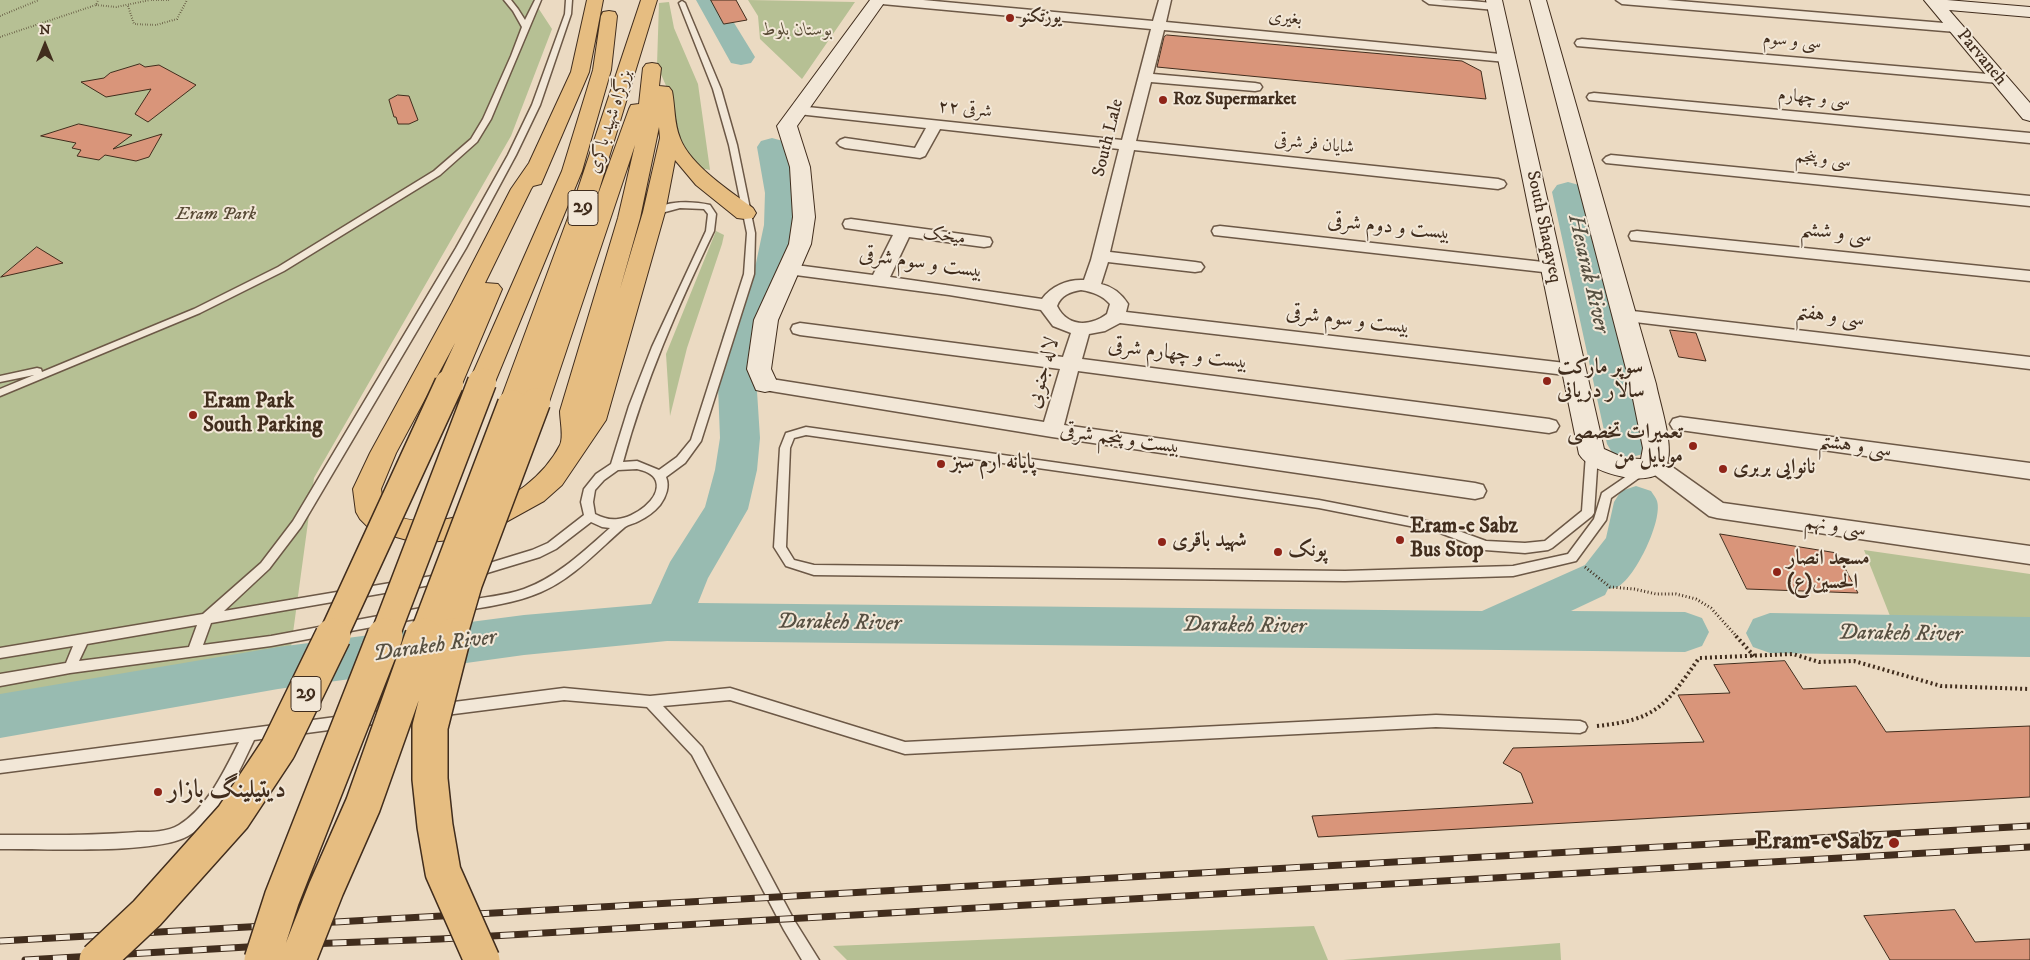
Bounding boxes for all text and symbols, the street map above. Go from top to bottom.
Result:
place label: یوزتکنو [1020,7,1061,29]
street label: بغیری [1267,7,1303,31]
marker: یوزتکنو [1004,12,1016,24]
north arrow [20,20,70,70]
park label: بوستان بلوط [762,20,832,42]
text: N [39,21,51,39]
street label: Parvaneh [1951,25,2011,91]
street label: سی و سوم [1762,29,1822,55]
street label: بزرگراه شهید باکری [584,67,638,177]
street label: سی و چهارم [1777,85,1851,113]
place label: Roz Supermarket [1173,89,1296,111]
marker: Roz Supermarket [1157,94,1169,106]
street label: ۲۲ شرقی [937,96,993,124]
street label: South Lale [1089,97,1129,179]
street label: شایان فر شرقی [1273,130,1355,160]
street label: سی و پنجم [1794,146,1852,174]
street label: South Shaqayeq [1521,169,1565,285]
road number: 29 [568,190,598,226]
park label: Eram Park [176,204,256,226]
street label: بیست و دوم شرقی [1326,209,1452,247]
water label: Hesarak River [1561,212,1613,336]
street label: سی و ششم [1799,218,1873,250]
street label: میخک [921,223,967,251]
street label: بیست و سوم شرقی [857,243,985,285]
street label: سی و هفتم [1794,300,1866,334]
street label: بیست و سوم شرقی [1284,301,1412,341]
street label: بیست و چهارم شرقی [1107,334,1249,376]
street label: لاله جنوبی [1022,335,1066,411]
place label: سوپر مارکت سالار دریانی [1557,356,1645,406]
marker: سوپر مارکت سالار دریانی [1541,375,1553,387]
place label: Eram Park South Parking [203,390,322,440]
marker: Eram Park South Parking [187,409,199,421]
street label: بیست و پنجم شرقی [1058,419,1182,461]
place label: تعمیرات تخصصی موبایل من [1567,421,1683,471]
street label: سی و هشتم [1817,429,1893,465]
marker: تعمیرات تخصصی موبایل من [1687,440,1699,452]
place label: پایانه ارم سبز [951,451,1035,477]
place label: نانوایی بربری [1733,456,1816,482]
marker: پایانه ارم سبز [935,458,947,470]
marker: نانوایی بربری [1717,463,1729,475]
street label: سی و نهم [1803,510,1867,544]
place label: Eram-e Sabz Bus Stop [1410,515,1518,565]
place label: شهید باقری [1172,529,1247,555]
marker: Eram-e Sabz Bus Stop [1394,534,1406,546]
marker: شهید باقری [1156,536,1168,548]
place label: پونک [1288,539,1327,565]
marker: پونک [1272,546,1284,558]
place label: مسجد انصار الحسین(ع) [1787,547,1870,597]
marker: مسجد انصار الحسین(ع) [1771,566,1783,578]
water label: Darakeh River [777,610,901,638]
water label: Darakeh River [1182,613,1306,641]
water label: Darakeh River [1838,621,1962,649]
water label: Darakeh River [372,625,498,669]
road number: 29 [291,676,321,712]
place label: دیتیلینگ بازار [168,777,286,807]
marker: دیتیلینگ بازار [152,786,164,798]
place label: Eram-e Sabz [1754,828,1883,858]
marker: Eram-e Sabz [1887,836,1901,850]

